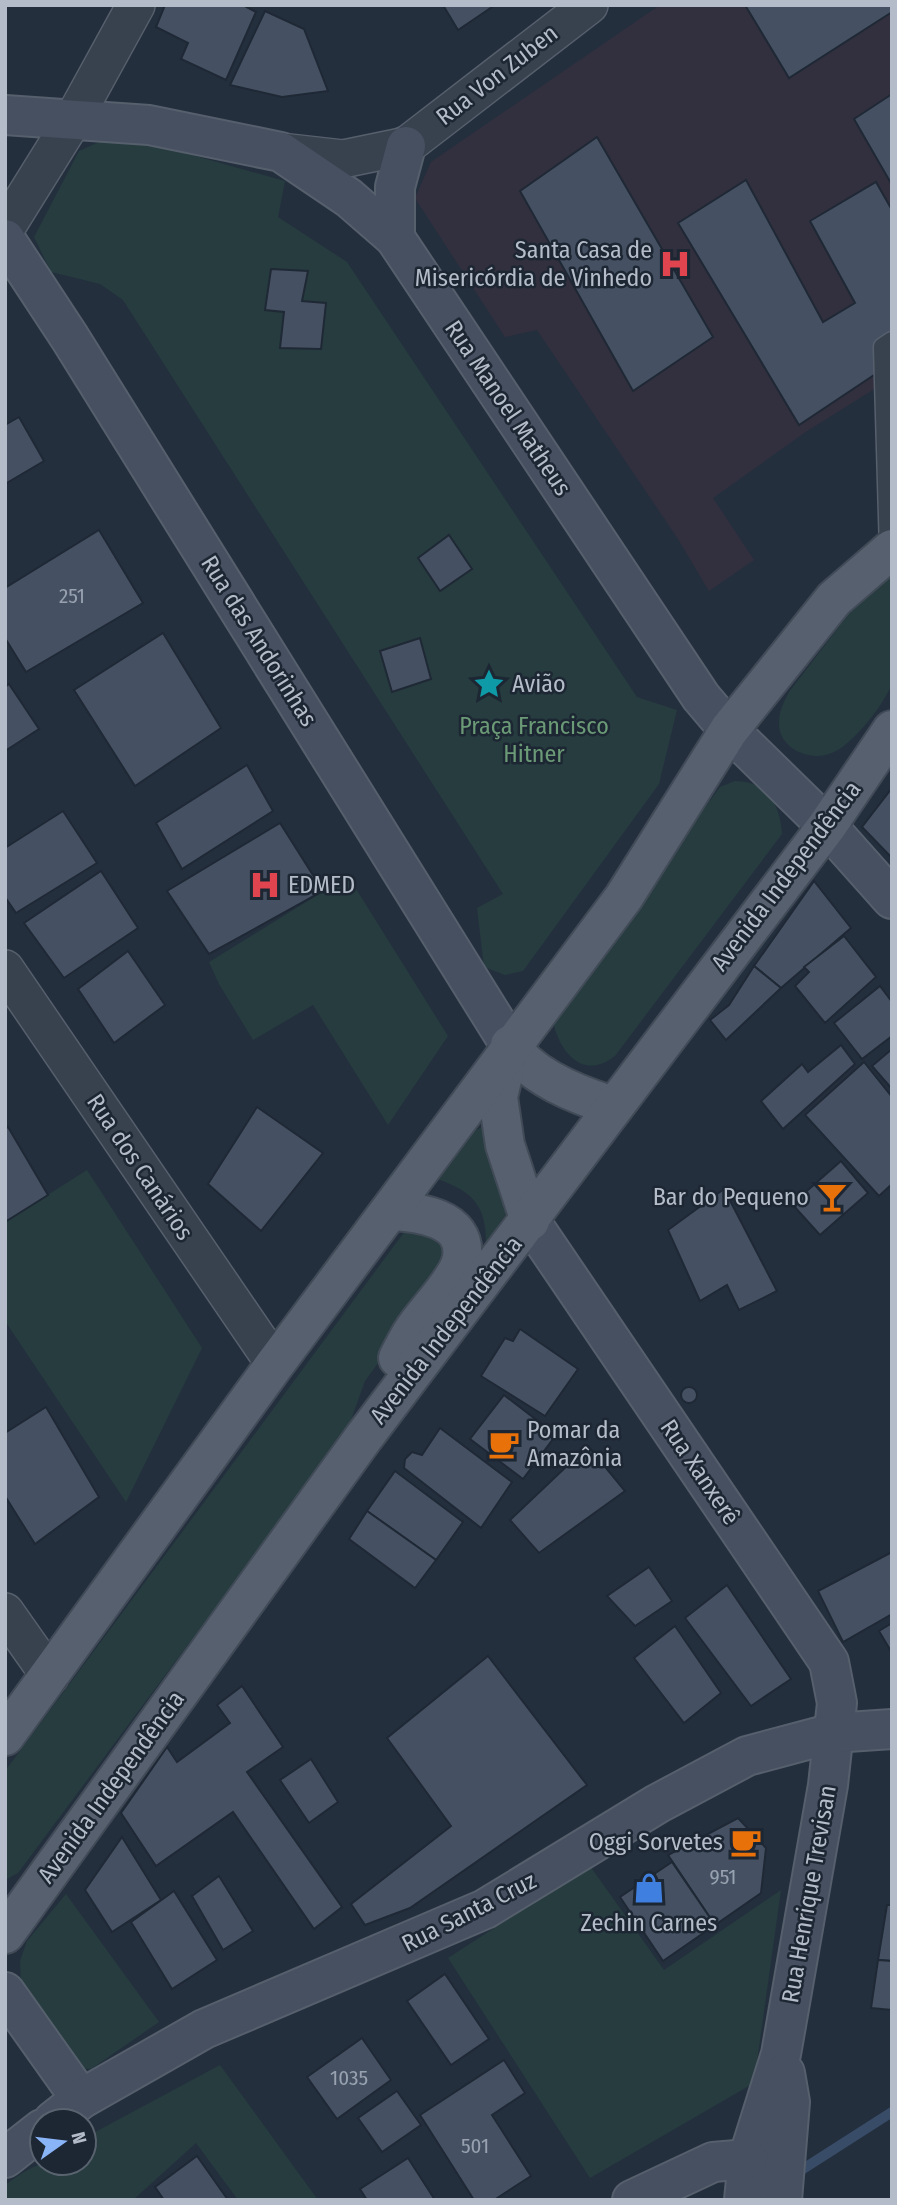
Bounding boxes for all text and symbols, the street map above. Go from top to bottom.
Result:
street label: Rua Von Zuben [431,19,563,131]
place label: Santa Casa de Misericórdia de Vinhedo [415,236,652,292]
hospital icon: Santa Casa de Misericórdia de Vinhedo [658,247,692,281]
street label: Rua Manoel Matheus [439,315,577,501]
street label: Rua das Andorinhas [195,551,323,731]
house number: 251 [59,583,85,609]
place icon: Avião [472,667,506,701]
place label: Avião [512,670,566,698]
park label: Praça Francisco Hitner [459,712,609,768]
street label: Avenida Independência [705,776,867,976]
hospital icon: EDMED [248,868,282,902]
place label: EDMED [288,871,355,899]
street label: Rua dos Canários [81,1089,199,1245]
bar icon: Bar do Pequeno [815,1180,849,1214]
place label: Bar do Pequeno [653,1183,809,1211]
street label: Avenida Independência [364,1231,528,1429]
street label: Rua Xanxerê [655,1414,745,1530]
place label: Pomar da Amazônia [527,1416,622,1472]
cafe icon: Pomar da Amazônia [487,1427,521,1461]
street label: Avenida Independência [32,1686,190,1888]
street label: Rua Henrique Trevisan [776,1783,842,2005]
cafe icon: Oggi Sorvetes [729,1825,763,1859]
place label: Oggi Sorvetes [589,1828,723,1856]
house number: 951 [709,1864,737,1890]
street label: Rua Santa Cruz [397,1866,541,1958]
shop icon: Zechin Carnes [632,1871,666,1905]
place label: Zechin Carnes [581,1909,717,1937]
house number: 1035 [330,2065,368,2091]
north arrow [28,2107,98,2177]
text: N [66,2130,92,2146]
house number: 501 [461,2133,489,2159]

